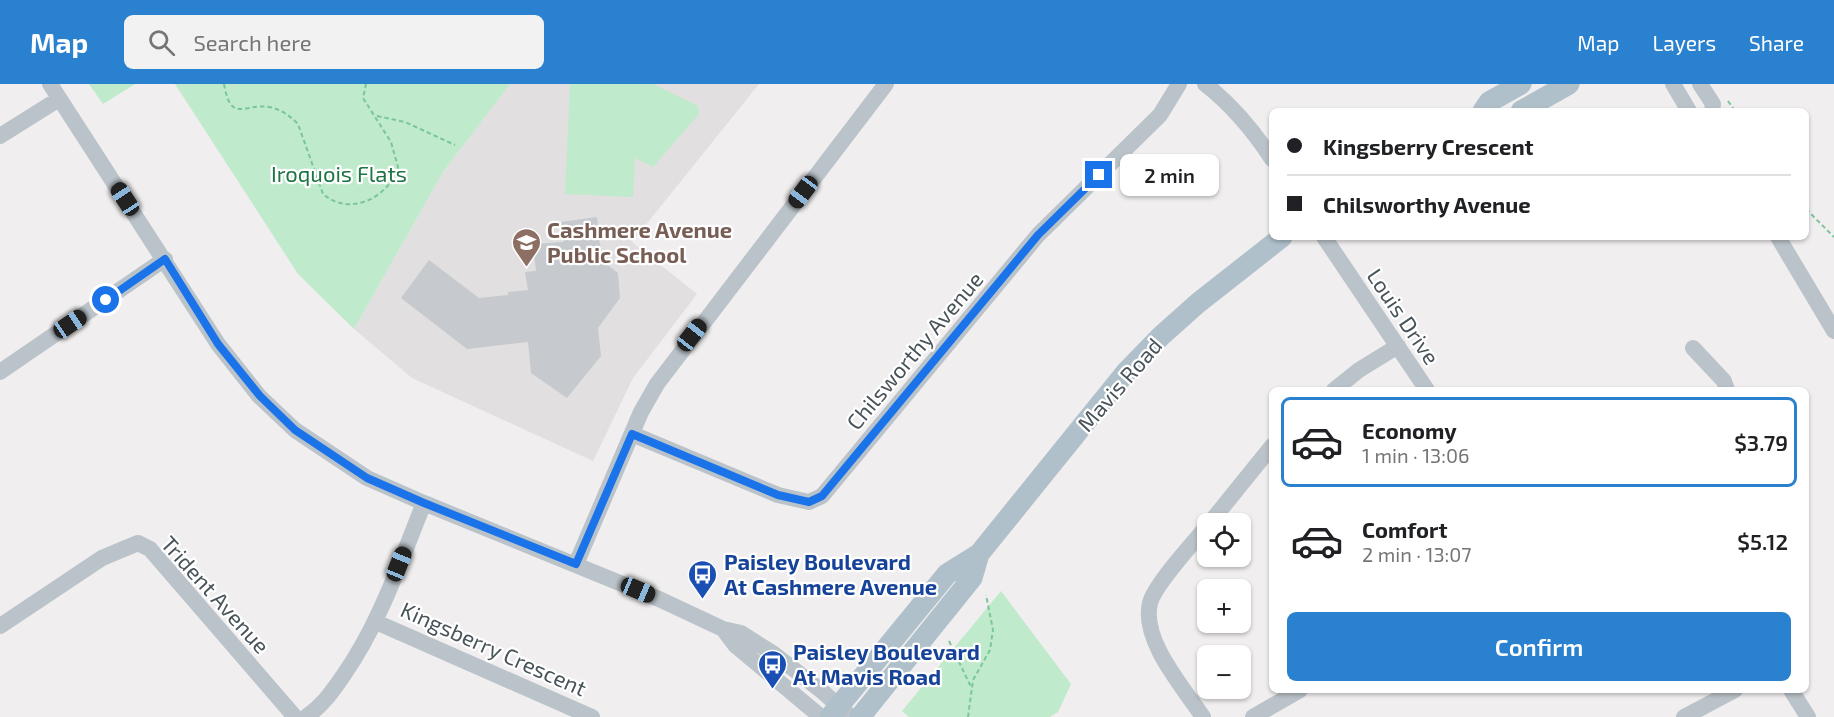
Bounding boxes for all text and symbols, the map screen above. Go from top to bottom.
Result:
search box [124,15,544,69]
text: Map [30,25,88,59]
icon: search [145,26,178,59]
text: Search here [193,29,312,55]
text: Map [1577,30,1619,55]
text: Layers [1652,30,1716,55]
text: Share [1749,30,1804,55]
text: Kingsberry Crescent [1323,133,1534,159]
callout: 2 min [1120,154,1219,196]
park label: Iroquois Flats [271,160,407,186]
route end [1085,161,1112,188]
text: 2 min [1144,163,1195,187]
car [785,172,821,212]
car [108,179,142,219]
text: Chilsworthy Avenue [1323,191,1531,217]
place label: Cashmere Avenue Public School [547,216,732,267]
school or university icon: Cashmere Avenue Public School [510,226,542,268]
street label: Louis Drive [1362,263,1446,369]
street label: Chilsworthy Avenue [840,266,988,434]
route start [92,286,119,313]
car [50,306,90,342]
car [674,315,710,355]
street label: Mavis Road [1071,332,1167,436]
icon: car [1290,415,1344,469]
text: Economy [1362,417,1457,443]
text: $3.79 [1734,429,1788,455]
text: 1 min · 13:06 [1362,443,1469,467]
map controls [1197,513,1251,699]
button: locate [1197,513,1251,567]
icon: car [1290,514,1344,568]
text: Comfort [1362,516,1447,542]
text: $5.12 [1737,528,1788,554]
street label: Trident Avenue [157,530,275,658]
text: 2 min · 13:07 [1362,542,1472,566]
car [384,544,414,584]
place label: Paisley Boulevard At Cashmere Avenue [724,548,937,599]
bus stop icon: Paisley Boulevard At Cashmere Avenue [687,558,719,600]
car [618,575,658,605]
button: + [1197,579,1251,633]
street label: Kingsberry Crescent [397,595,591,701]
button: Confirm [1287,612,1791,681]
place label: Paisley Boulevard At Mavis Road [793,638,980,689]
button: − [1197,645,1251,699]
bus stop icon: Paisley Boulevard At Mavis Road [756,648,788,690]

